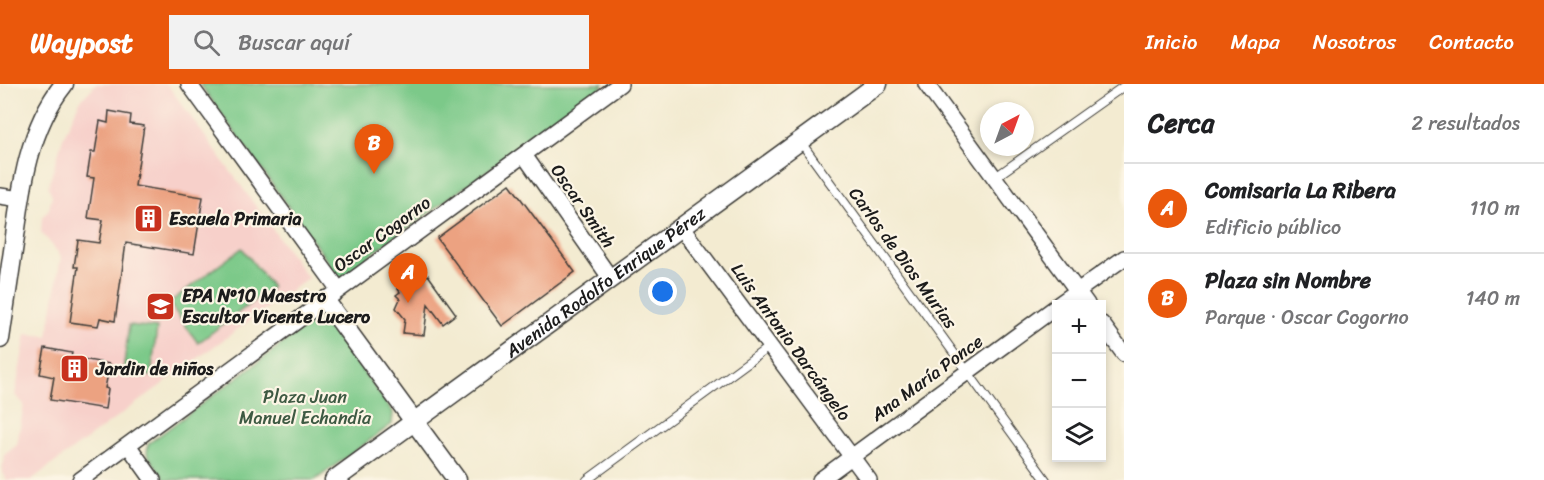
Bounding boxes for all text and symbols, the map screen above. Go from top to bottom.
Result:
search box [169,15,589,69]
text: Waypost [30,18,133,67]
text: Buscar aquí [238,23,350,62]
text: Inicio [1145,23,1197,61]
text: Mapa [1230,23,1280,61]
text: Nosotros [1313,23,1396,61]
text: Contacto [1429,23,1514,61]
icon: search [190,26,223,59]
text: Cerca [1148,100,1214,146]
north arrow [980,102,1034,156]
text: 2 resultados [1411,106,1520,141]
pin: B [354,124,394,174]
street label: Oscar Smith [542,157,624,255]
text: Comisaria La Ribera [1205,171,1396,210]
street label: Carlos de Dios Murias [840,180,966,336]
street label: Oscar Cogorno [326,187,438,281]
text: A [1161,191,1174,226]
text: 110 m [1470,191,1520,226]
street label: Avenida Rodolfo Enrique Pérez [498,198,713,367]
building icon: Escuela Primaria [132,203,164,235]
place label: Escuela Primaria [169,203,302,235]
text: Edificio público [1205,210,1341,245]
pin: A [388,254,428,303]
street label: Luis Antonio Darcángelo [722,256,860,428]
text: Plaza sin Nombre [1205,261,1371,300]
your location [648,277,677,306]
place label: EPA Nº10 Maestro Escultor Vicente Lucero [182,280,371,333]
text: B [1161,281,1174,316]
text: 140 m [1466,281,1520,316]
school or university icon: EPA Nº10 Maestro Escultor Vicente Lucero [145,290,177,322]
map controls [1052,300,1106,462]
button: + [1052,300,1106,354]
text: Parque · Oscar Cogorno [1205,300,1409,335]
street label: Ana María Ponce [863,326,990,431]
building icon: Jardin de niños [59,353,91,385]
place label: Jardin de niños [95,353,214,385]
button: − [1052,354,1106,408]
park label: Plaza Juan Manuel Echandía [239,381,372,434]
button: layers [1052,408,1106,462]

